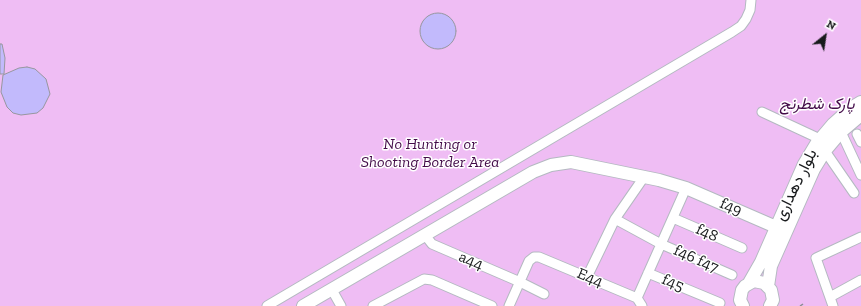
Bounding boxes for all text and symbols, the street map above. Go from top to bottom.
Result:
north arrow [805,16,845,56]
text: N [824,17,838,33]
park label: پارک شطرنج [780,94,854,114]
park label: No Hunting or Shooting Border Area [361,134,499,172]
street label: بلوار دهداری [770,146,822,224]
street label: f49 [717,194,745,220]
street label: f48 [693,220,721,246]
street label: f46 f47 [671,241,721,277]
street label: a44 [456,247,486,275]
street label: E44 [574,264,606,292]
street label: f45 [659,270,687,296]

